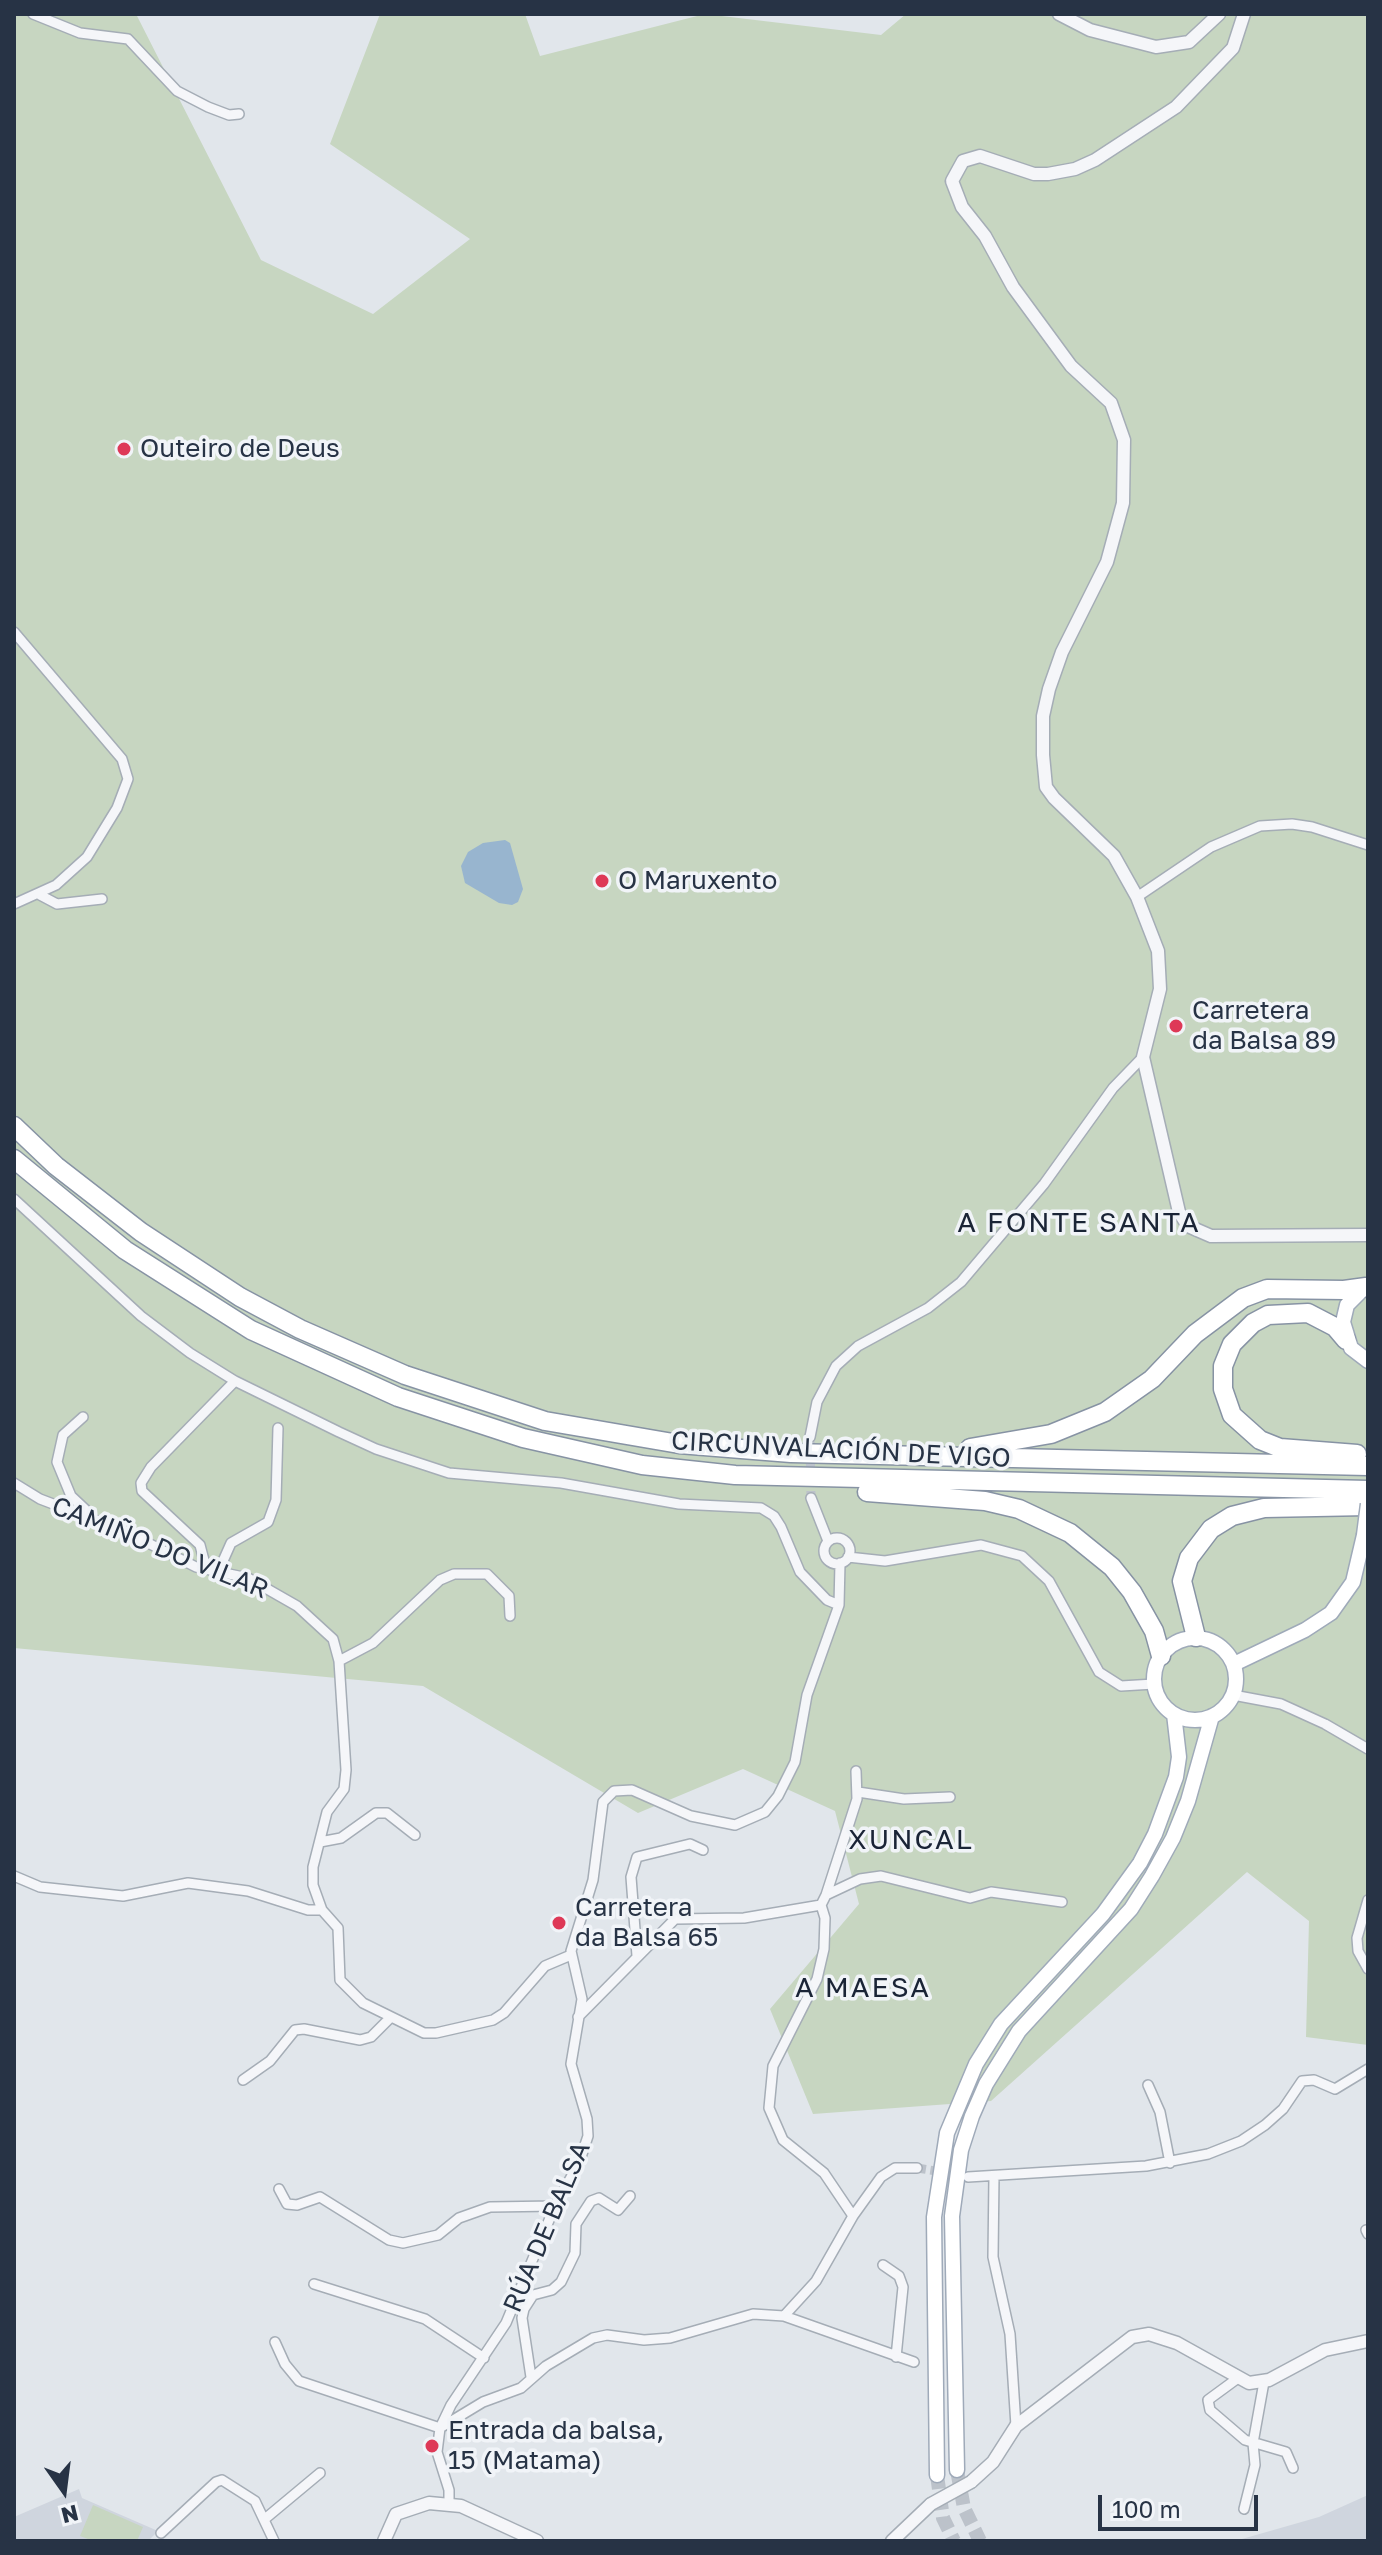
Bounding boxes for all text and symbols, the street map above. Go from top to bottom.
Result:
place label: Outeiro de Deus [140,433,340,465]
marker: Outeiro de Deus [115,440,133,458]
place label: O Maruxento [618,865,777,897]
marker: O Maruxento [593,872,611,890]
place label: Carretera da Balsa 89 [1192,995,1336,1056]
marker: Carretera da Balsa 89 [1167,1017,1185,1035]
district label: A FONTE SANTA [957,1206,1201,1240]
street label: CIRCUNVALACIÓN DE VIGO [670,1426,1012,1474]
street label: CAMIÑO DO VILAR [47,1490,273,1606]
district label: XUNCAL [848,1823,974,1857]
place label: Carretera da Balsa 65 [575,1892,718,1954]
marker: Carretera da Balsa 65 [550,1914,568,1932]
district label: A MAESA [795,1971,931,2005]
street label: RÚA DE BALSA [497,2137,597,2317]
place label: Entrada da balsa, 15 (Matama) [448,2415,664,2476]
marker: Entrada da balsa, 15 (Matama) [423,2437,441,2455]
north arrow [24,2451,104,2531]
scale bar [1102,2479,1262,2529]
text: 100 m [1112,2494,1181,2523]
text: N [59,2500,81,2530]

